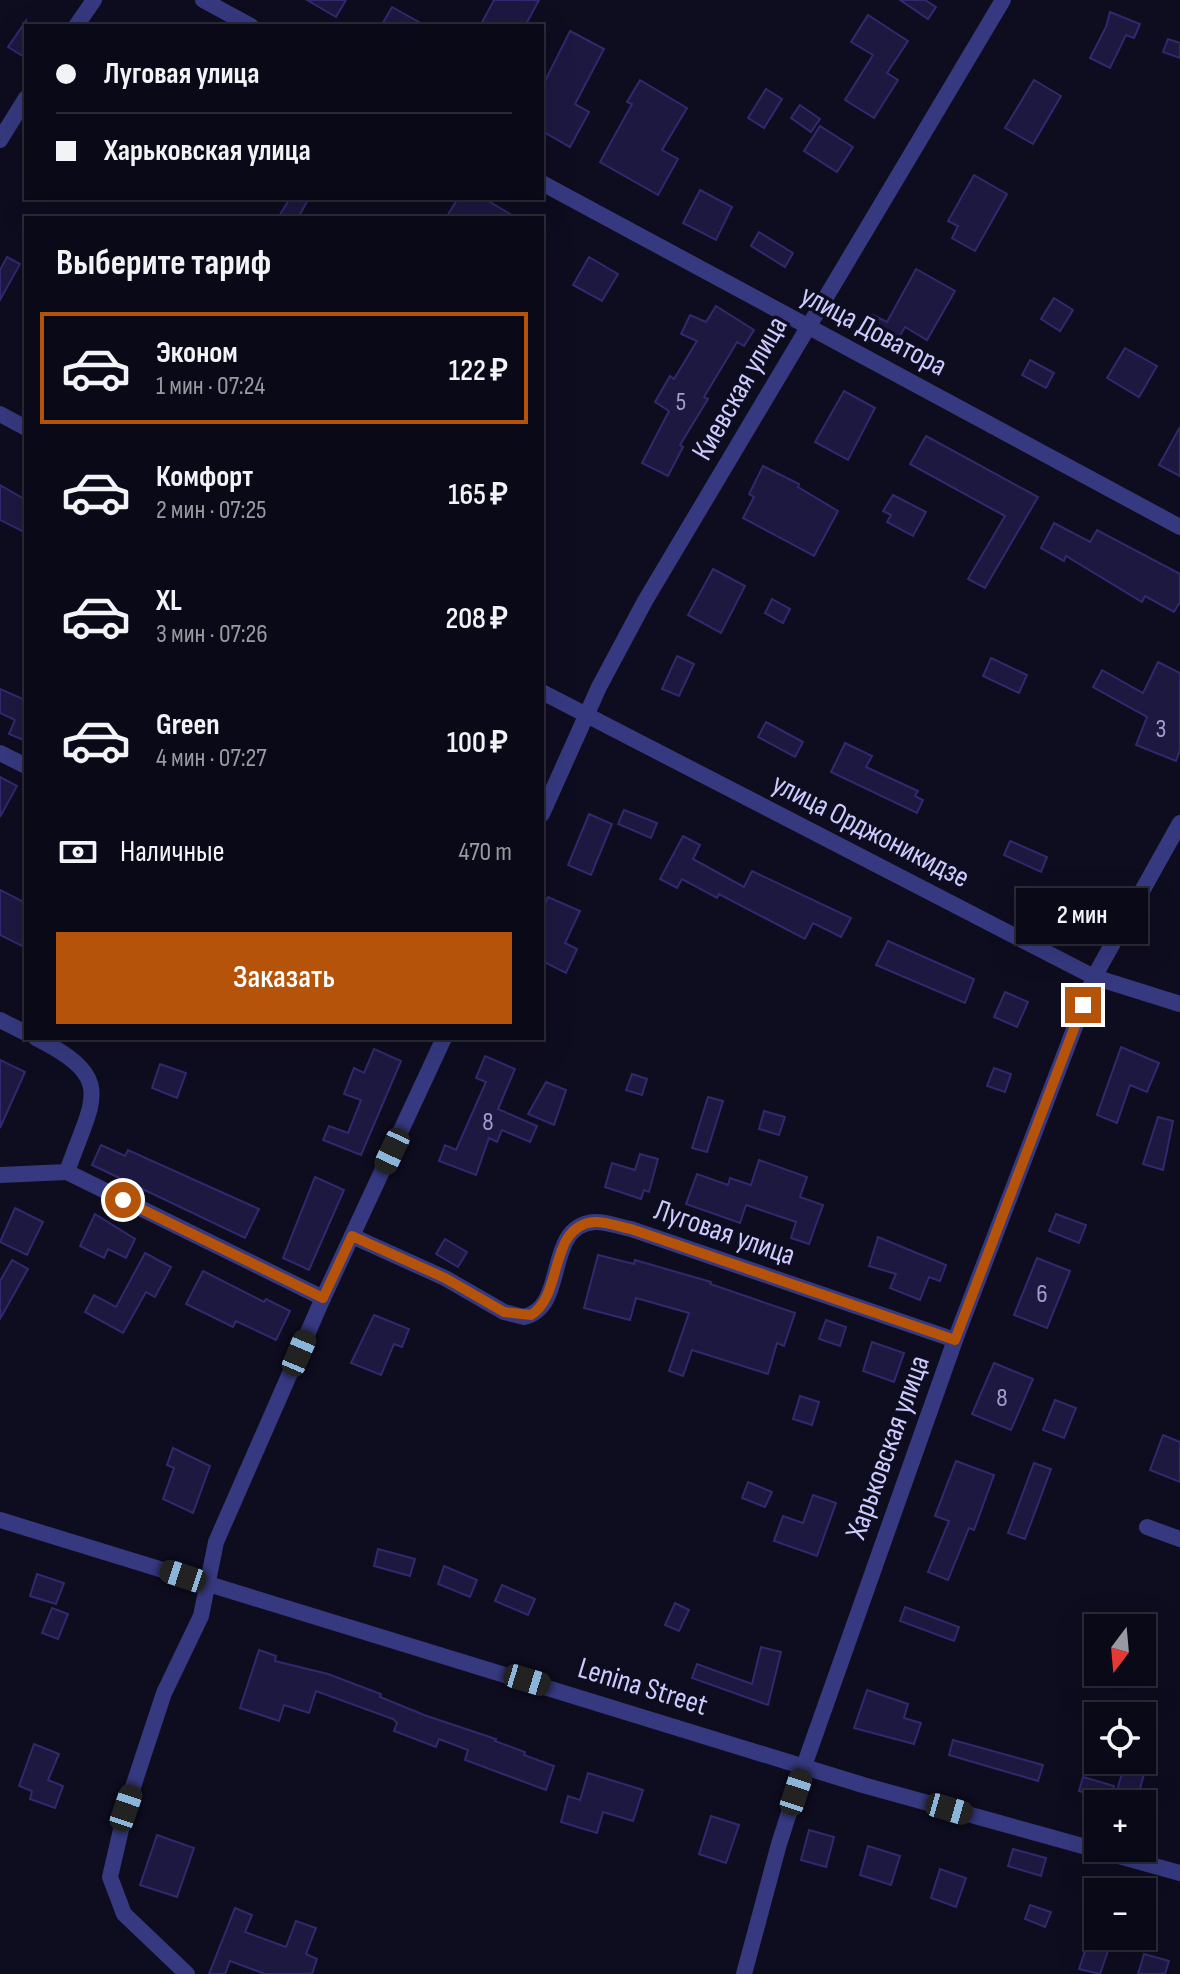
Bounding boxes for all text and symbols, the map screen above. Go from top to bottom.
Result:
text: Луговая улица [104,56,260,92]
text: Харьковская улица [104,133,311,169]
text: Выберите тариф [56,242,271,285]
street label: улица Доватора [794,277,953,384]
street label: Киевская улица [684,310,795,467]
icon: car [60,332,132,404]
text: Эконом [156,335,238,371]
text: 122 ₽ [449,353,508,389]
text: 1 мин · 07:24 [156,371,265,402]
house number: 5 [676,387,686,418]
icon: car [60,456,132,528]
text: Комфорт [156,459,253,495]
text: 165 ₽ [448,477,508,513]
text: 2 мин · 07:25 [156,495,267,526]
icon: car [60,580,132,652]
text: XL [156,583,182,619]
text: 208 ₽ [445,601,508,637]
text: 3 мин · 07:26 [156,619,268,650]
icon: car [60,704,132,776]
text: Green [156,707,220,743]
house number: 3 [1156,714,1166,745]
text: 100 ₽ [447,725,508,761]
text: 4 мин · 07:27 [156,743,267,774]
street label: улица Орджоникидзе [766,766,975,896]
icon: cash [56,830,100,874]
text: Наличные [120,834,225,870]
text: 470 m [459,837,512,868]
callout: 2 мин [1017,889,1149,945]
text: 2 мин [1057,900,1107,931]
button: Заказать [56,932,512,1024]
route end [1065,987,1101,1023]
house number: 8 [482,1107,494,1138]
car [371,1124,413,1178]
route start [105,1182,141,1218]
street label: Луговая улица [650,1192,800,1274]
house number: 6 [1036,1279,1048,1310]
car [279,1326,319,1380]
street label: Харьковская улица [838,1351,938,1545]
house number: 8 [996,1383,1008,1414]
car [156,1557,210,1595]
north arrow [1084,1614,1156,1686]
map controls [1084,1614,1156,1950]
street label: Lenina Street [574,1650,712,1724]
car [501,1662,553,1698]
button: locate [1084,1702,1156,1774]
car [777,1765,815,1819]
car [107,1781,145,1835]
button: + [1084,1790,1156,1862]
car [923,1791,975,1827]
button: − [1084,1878,1156,1950]

